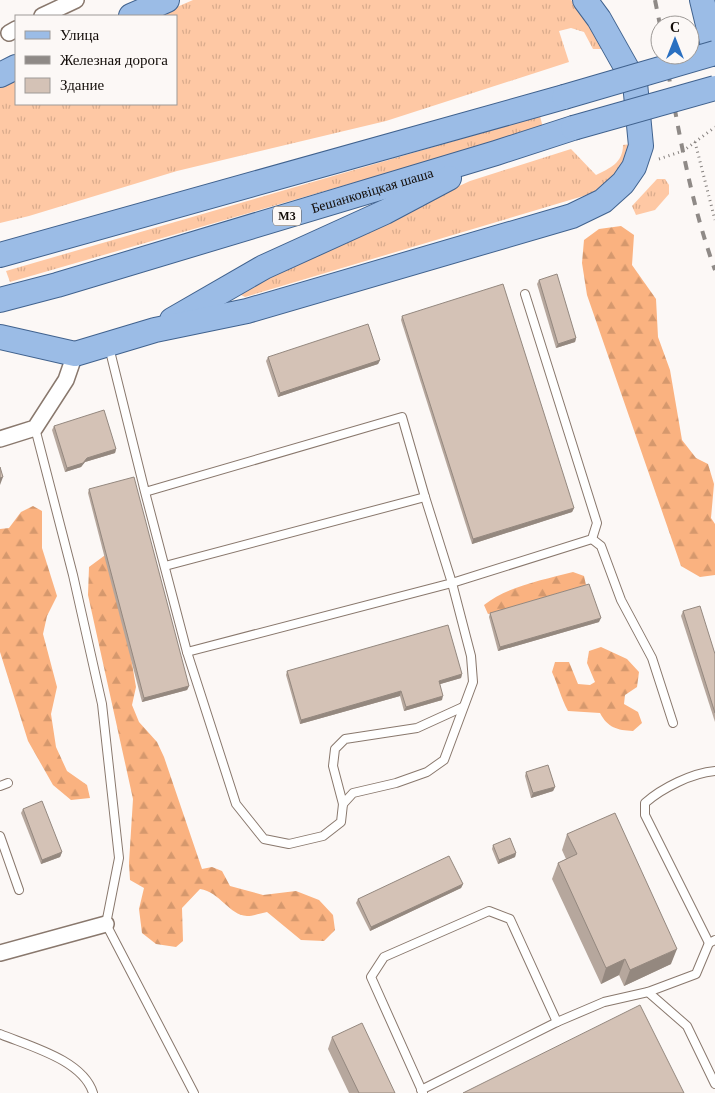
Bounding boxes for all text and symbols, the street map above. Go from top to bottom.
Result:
legend [15,15,178,105]
north arrow [650,15,700,65]
text: С [670,20,680,35]
text: Улица [60,27,99,43]
text: Железная дорога [60,52,168,68]
text: Здание [60,77,104,93]
street label: Бешанковіцкая шаша [309,165,436,216]
road number: М3 [273,207,301,226]

